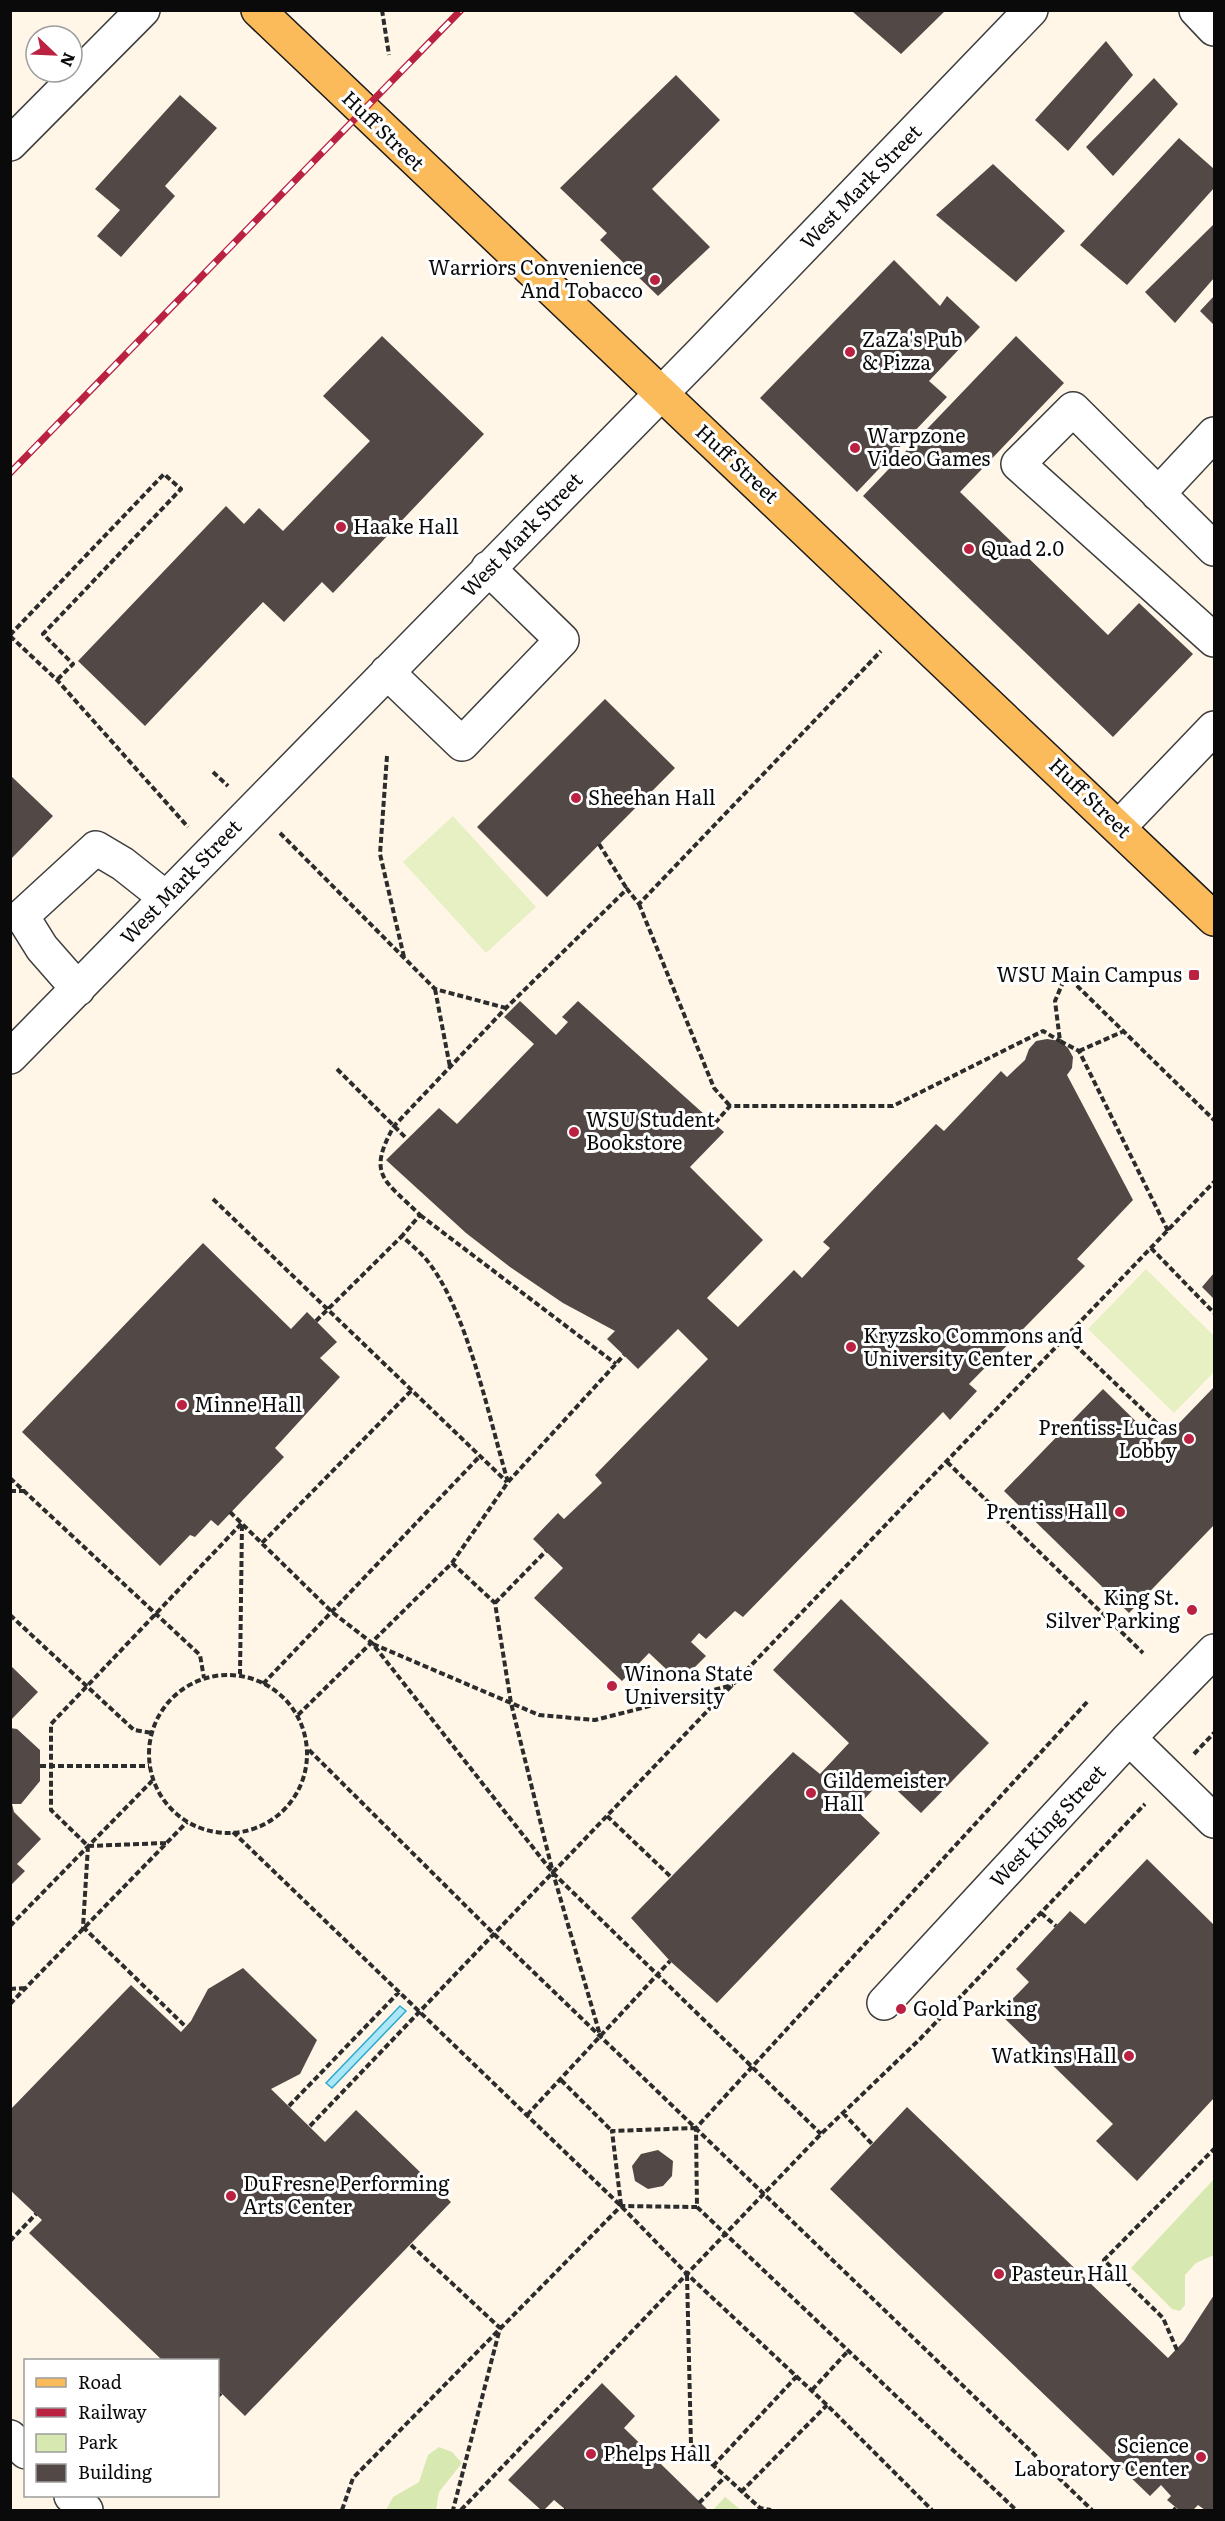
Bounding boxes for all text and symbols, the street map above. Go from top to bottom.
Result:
north arrow [24,24,84,84]
text: N [55,49,82,71]
street label: Huff Street [336,82,432,177]
street label: West Mark Street [792,116,927,255]
place label: Warriors Convenience And Tobacco [428,251,643,304]
marker: Warriors Convenience And Tobacco [648,273,662,287]
place label: ZaZa's Pub & Pizza [862,323,963,376]
marker: ZaZa's Pub & Pizza [843,345,857,359]
street label: Huff Street [690,416,787,509]
place label: Warpzone Video Games [867,419,990,472]
marker: Warpzone Video Games [848,441,862,455]
street label: West Mark Street [453,464,588,603]
place label: Haake Hall [353,510,459,540]
marker: Haake Hall [334,520,348,534]
place label: Quad 2.0 [981,532,1064,562]
marker: Quad 2.0 [962,542,976,556]
street label: Huff Street [1043,749,1139,844]
place label: Sheehan Hall [588,781,716,811]
marker: Sheehan Hall [569,791,583,805]
street label: West Mark Street [112,811,247,950]
place label: WSU Main Campus [997,958,1182,988]
marker: WSU Main Campus [1187,968,1201,982]
place label: WSU Student Bookstore [586,1103,715,1156]
marker: WSU Student Bookstore [567,1125,581,1139]
place label: Kryzsko Commons and University Center [863,1319,1083,1372]
marker: Kryzsko Commons and University Center [844,1340,858,1354]
place label: Minne Hall [194,1388,302,1418]
marker: Minne Hall [175,1398,189,1412]
place label: Prentiss-Lucas Lobby [1038,1411,1177,1464]
marker: Prentiss-Lucas Lobby [1182,1432,1196,1446]
place label: Prentiss Hall [986,1495,1108,1525]
marker: Prentiss Hall [1113,1505,1127,1519]
place label: King St. Silver Parking [1045,1581,1181,1634]
marker: King St. Silver Parking [1185,1603,1199,1617]
place label: Winona State University [624,1657,753,1710]
marker: Winona State University [605,1679,619,1693]
street label: West King Street [982,1756,1112,1893]
place label: Gildemeister Hall [823,1764,947,1817]
marker: Gildemeister Hall [804,1786,818,1800]
place label: Gold Parking [913,1992,1038,2022]
marker: Gold Parking [894,2002,908,2016]
place label: Watkins Hall [991,2039,1117,2069]
marker: Watkins Hall [1122,2049,1136,2063]
place label: DuFresne Performing Arts Center [243,2167,450,2220]
marker: DuFresne Performing Arts Center [224,2189,238,2203]
place label: Pasteur Hall [1011,2257,1128,2287]
marker: Pasteur Hall [992,2267,1006,2281]
legend [24,2359,219,2497]
text: Road [78,2368,122,2395]
text: Railway [78,2398,147,2425]
text: Park [78,2428,119,2455]
place label: Science Laboratory Center [1014,2429,1190,2482]
place label: Phelps Hall [603,2437,711,2467]
marker: Phelps Hall [584,2447,598,2461]
marker: Science Laboratory Center [1194,2450,1208,2464]
text: Building [78,2458,153,2485]

